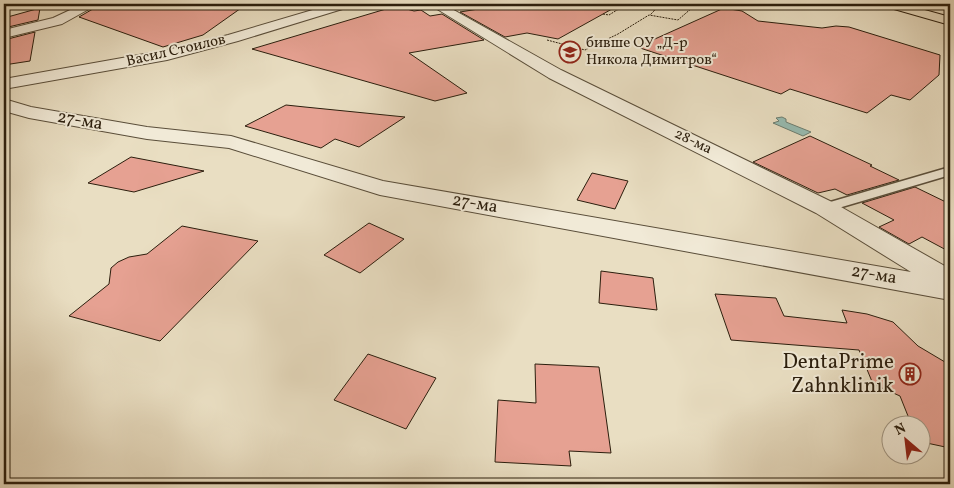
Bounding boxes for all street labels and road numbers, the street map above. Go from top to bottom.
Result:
street label: Васил Стоилов [124,29,228,73]
street label: 27-ма [55,105,105,137]
street label: 28-ма [671,124,715,160]
street label: 27-ма [450,188,500,220]
street label: 27-ма [849,259,899,291]

